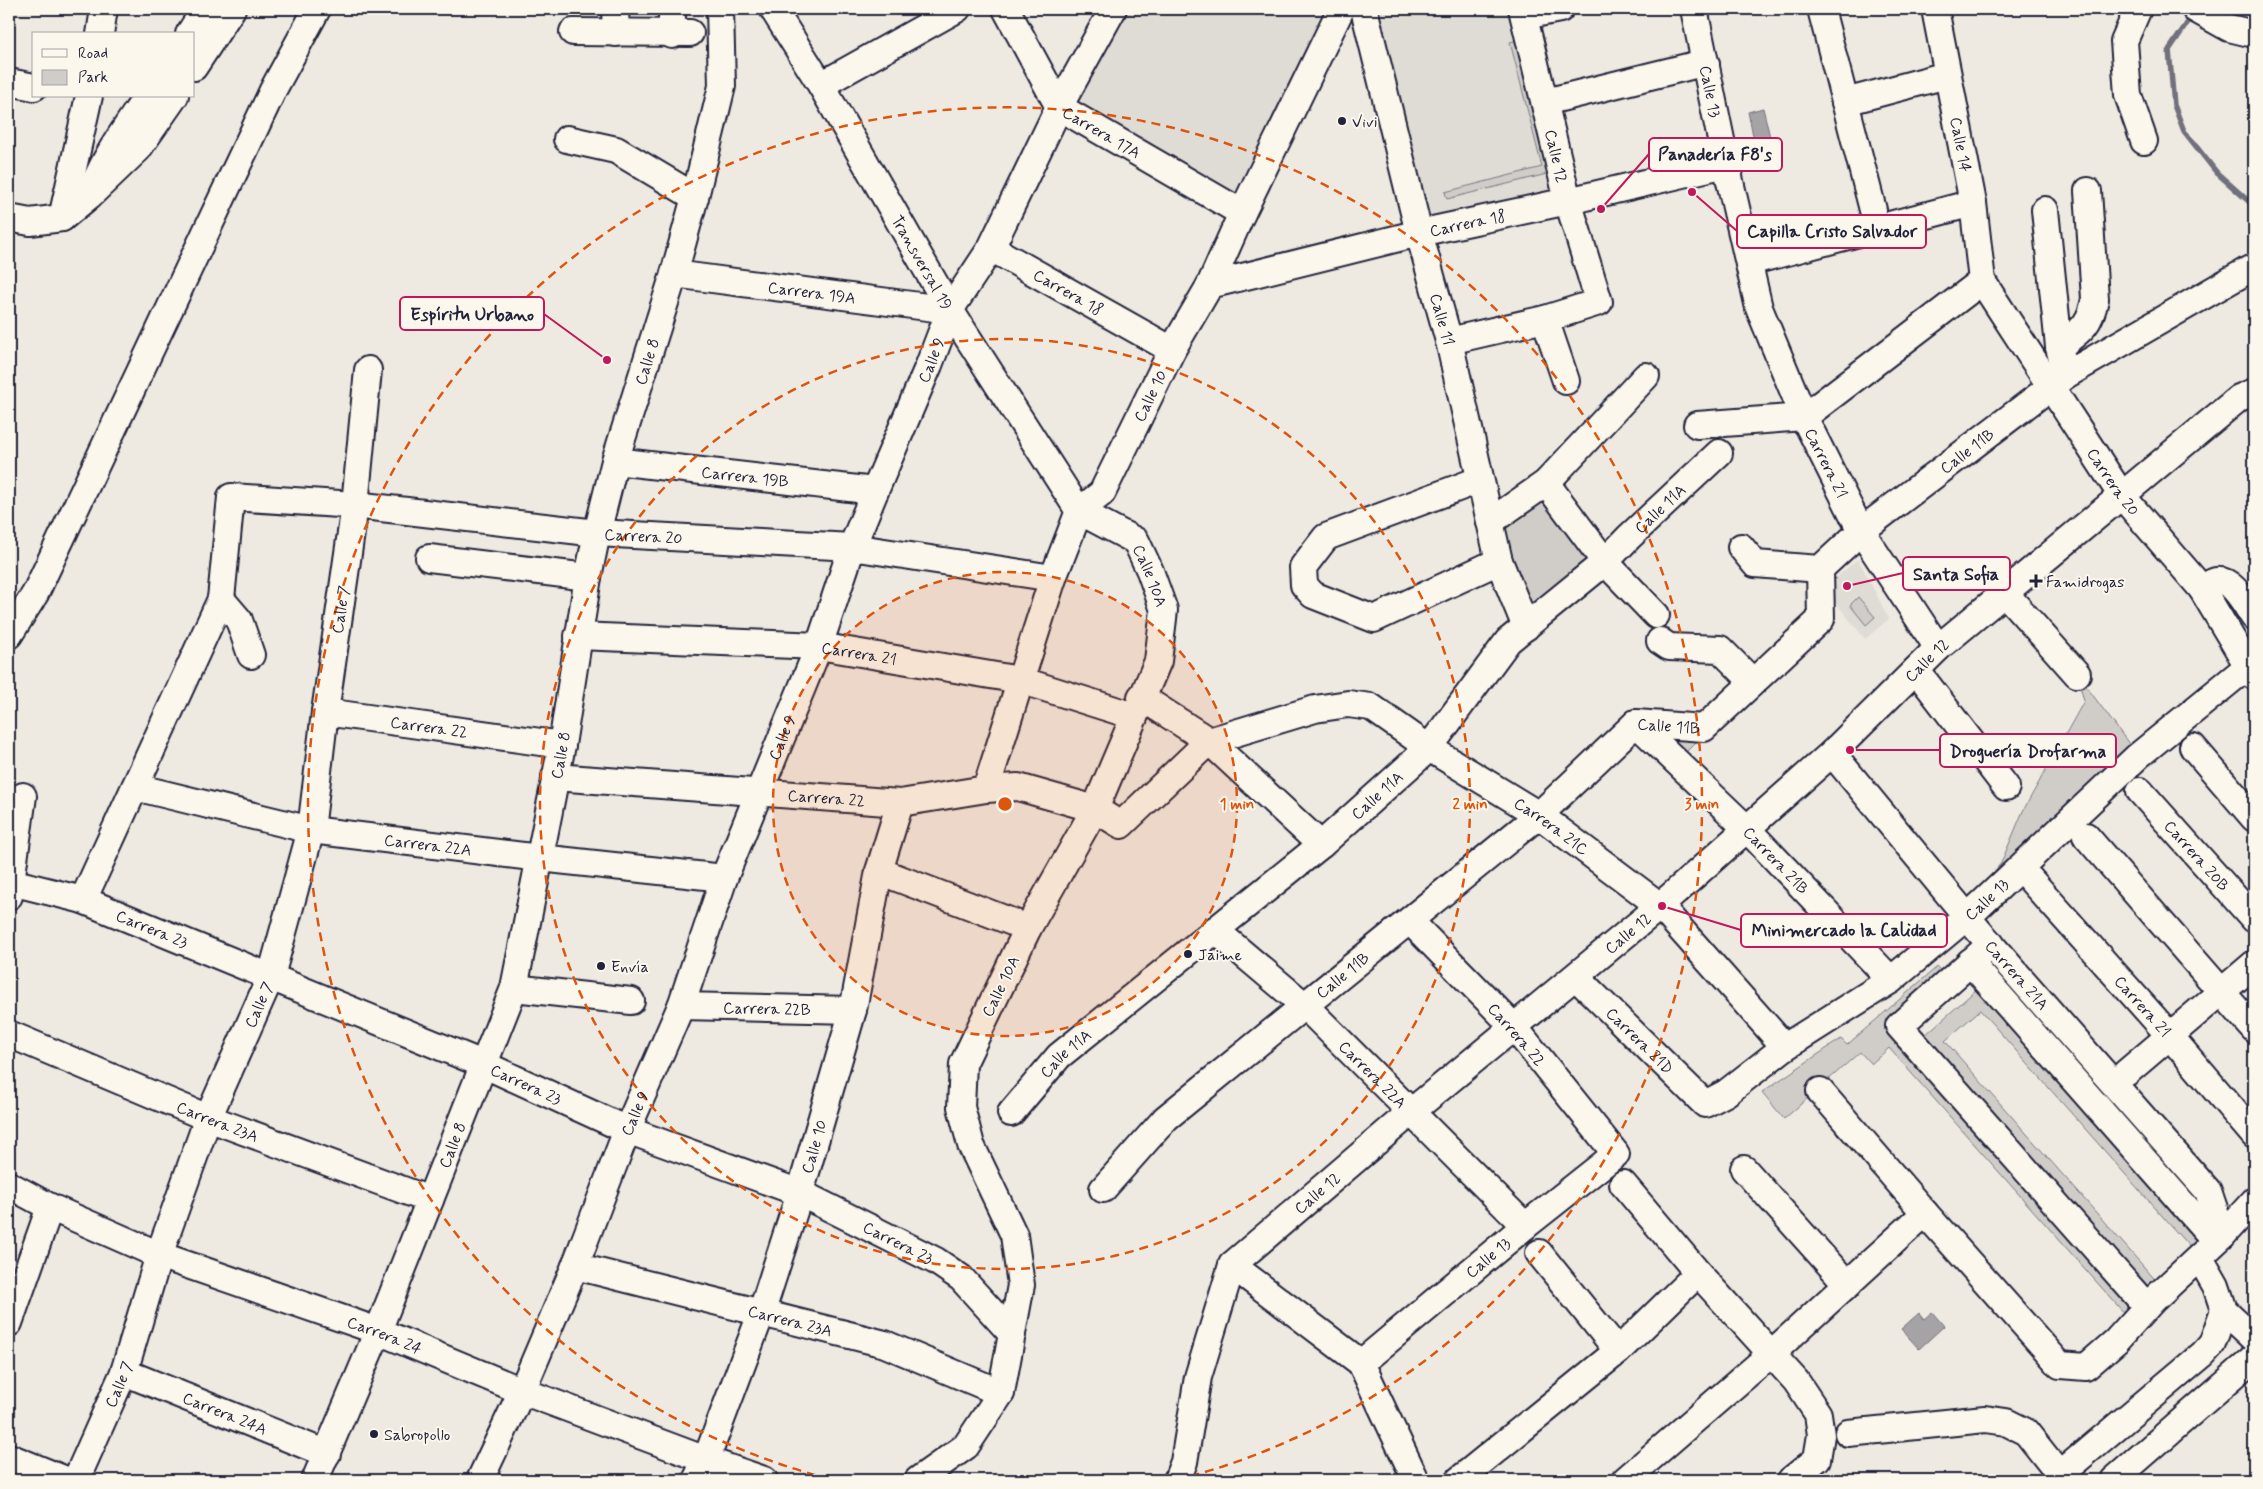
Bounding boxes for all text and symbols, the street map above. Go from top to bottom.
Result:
legend [32,32,195,98]
text: Road [78,44,108,64]
street label: Calle 13 [1694,64,1725,120]
text: Park [78,68,108,88]
street label: Carrera 17A [1058,102,1144,164]
place label: Vivi [1352,112,1378,133]
marker: Vivi [1336,115,1348,127]
street label: Calle 14 [1944,115,1976,174]
street label: Calle 12 [1539,128,1572,185]
callout: Panadería F8's [1649,138,1782,171]
text: Panadería F8's [1658,143,1772,167]
street label: Carrera 18 [1428,206,1508,242]
street label: Transversal 19 [886,212,957,314]
callout: Capilla Cristo Salvador [1737,215,1926,248]
text: Capilla Cristo Salvador [1747,220,1918,244]
street label: Carrera 18 [1029,265,1107,321]
street label: Carrera 19A [766,277,857,310]
street label: Calle 11 [1424,291,1459,347]
callout: Espíritu Urbano [400,297,544,330]
text: Espíritu Urbano [410,303,534,327]
street label: Calle 9 [914,335,950,386]
street label: Calle 8 [631,336,665,388]
street label: Calle 10 [1130,367,1173,426]
street label: Calle 11B [1936,424,1999,479]
street label: Carrera 21 [1799,425,1852,502]
street label: Carrera 20 [2081,444,2143,521]
street label: Carrera 19B [700,462,790,493]
street label: Calle 11A [1631,480,1691,539]
street label: Carrera 20 [604,524,683,550]
street label: Calle 10A [1127,541,1171,610]
callout: Santa Sofia [1903,557,2010,590]
text: Santa Sofia [1913,563,1999,587]
place label: Famidrogas [2046,572,2125,593]
marker: Famidrogas [2030,575,2042,587]
street label: Calle 7 [327,584,355,635]
street label: Calle 12 [1901,634,1954,687]
street label: Carrera 21 [820,638,898,671]
street label: Carrera 22 [389,712,469,744]
street label: Calle 9 [764,712,802,764]
street label: Calle 11B [1636,714,1701,740]
street label: Calle 8 [547,730,576,781]
callout: Droguería Drofarma [1940,734,2116,767]
text: Droguería Drofarma [1950,740,2107,764]
street label: Calle 11A [1347,767,1408,825]
street label: Carrera 22 [787,786,866,812]
street label: Carrera 21C [1510,793,1592,861]
centre of rings [996,795,1014,813]
text: 1 min [1220,795,1254,815]
text: 2 min [1452,795,1488,815]
text: 3 min [1685,795,1719,815]
street label: Carrera 20B [2159,816,2233,896]
street label: Carrera 21B [1738,822,1813,899]
street label: Carrera 22A [383,830,473,862]
street label: Calle 13 [1961,874,2014,926]
street label: Carrera 23 [113,906,191,954]
street label: Calle 12 [1601,909,1656,959]
callout: Minimercado la Calidad [1741,914,1947,947]
text: Minimercado la Calidad [1751,919,1937,943]
street label: Carrera 21A [1980,936,2053,1015]
place label: Jaime [1198,945,1243,966]
marker: Jaime [1182,948,1194,960]
street label: Calle 11B [1312,948,1374,1004]
street label: Calle 10A [978,953,1025,1021]
place label: Envía [611,957,649,978]
marker: Envía [595,960,607,972]
street label: Carrera 21 [2109,972,2175,1042]
street label: Calle 7 [240,978,279,1032]
street label: Carrera 22B [723,998,811,1021]
street label: Carrera 22 [1483,999,1549,1071]
street label: Carrera 21D [1601,1003,1677,1079]
street label: Calle 11A [1036,1025,1096,1083]
street label: Carrera 22A [1333,1037,1410,1114]
street label: Carrera 23 [487,1060,565,1111]
street label: Calle 9 [617,1088,655,1139]
street label: Carrera 23A [173,1097,261,1148]
street label: Calle 10 [797,1117,833,1176]
street label: Calle 8 [435,1119,472,1172]
street label: Calle 12 [1290,1168,1345,1219]
street label: Carrera 23 [859,1217,936,1270]
street label: Calle 13 [1462,1233,1516,1283]
street label: Carrera 23A [746,1301,834,1342]
street label: Carrera 24 [344,1312,425,1360]
street label: Calle 7 [101,1359,139,1411]
street label: Carrera 24A [179,1388,270,1441]
place label: Sabropollo [384,1425,450,1446]
marker: Sabropollo [368,1428,380,1440]

